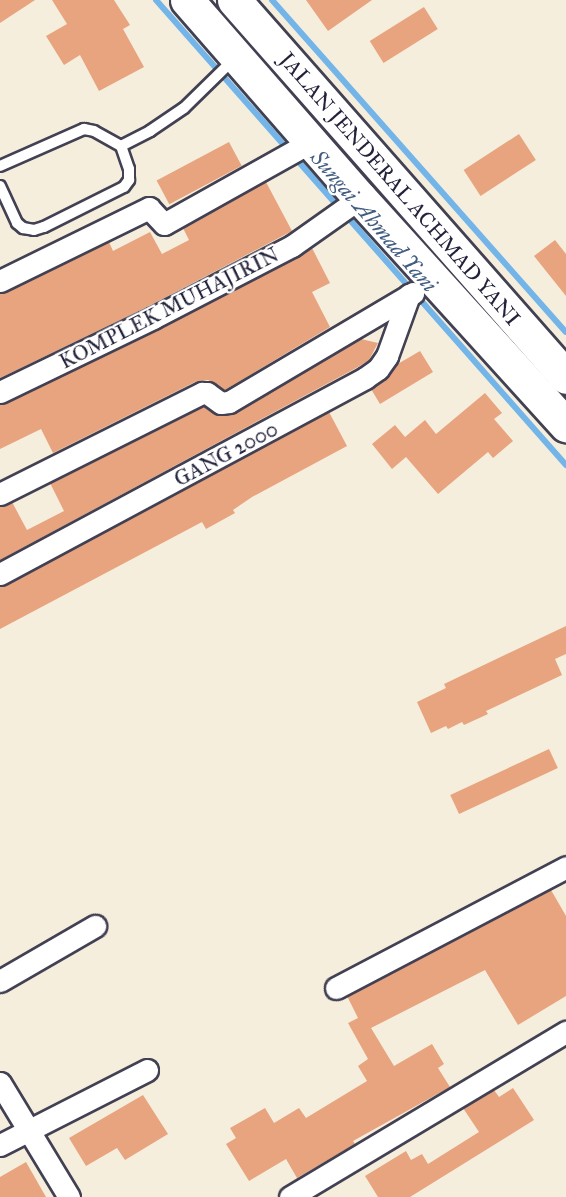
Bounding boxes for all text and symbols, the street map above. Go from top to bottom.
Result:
street label: JALAN JENDERAL ACHMAD YANI [274,47,526,331]
water label: Sungai Ahmad Yani [305,144,443,298]
street label: KOMPLEK MUHAJIRIN [55,242,283,374]
street label: GANG 2000 [170,416,282,492]

